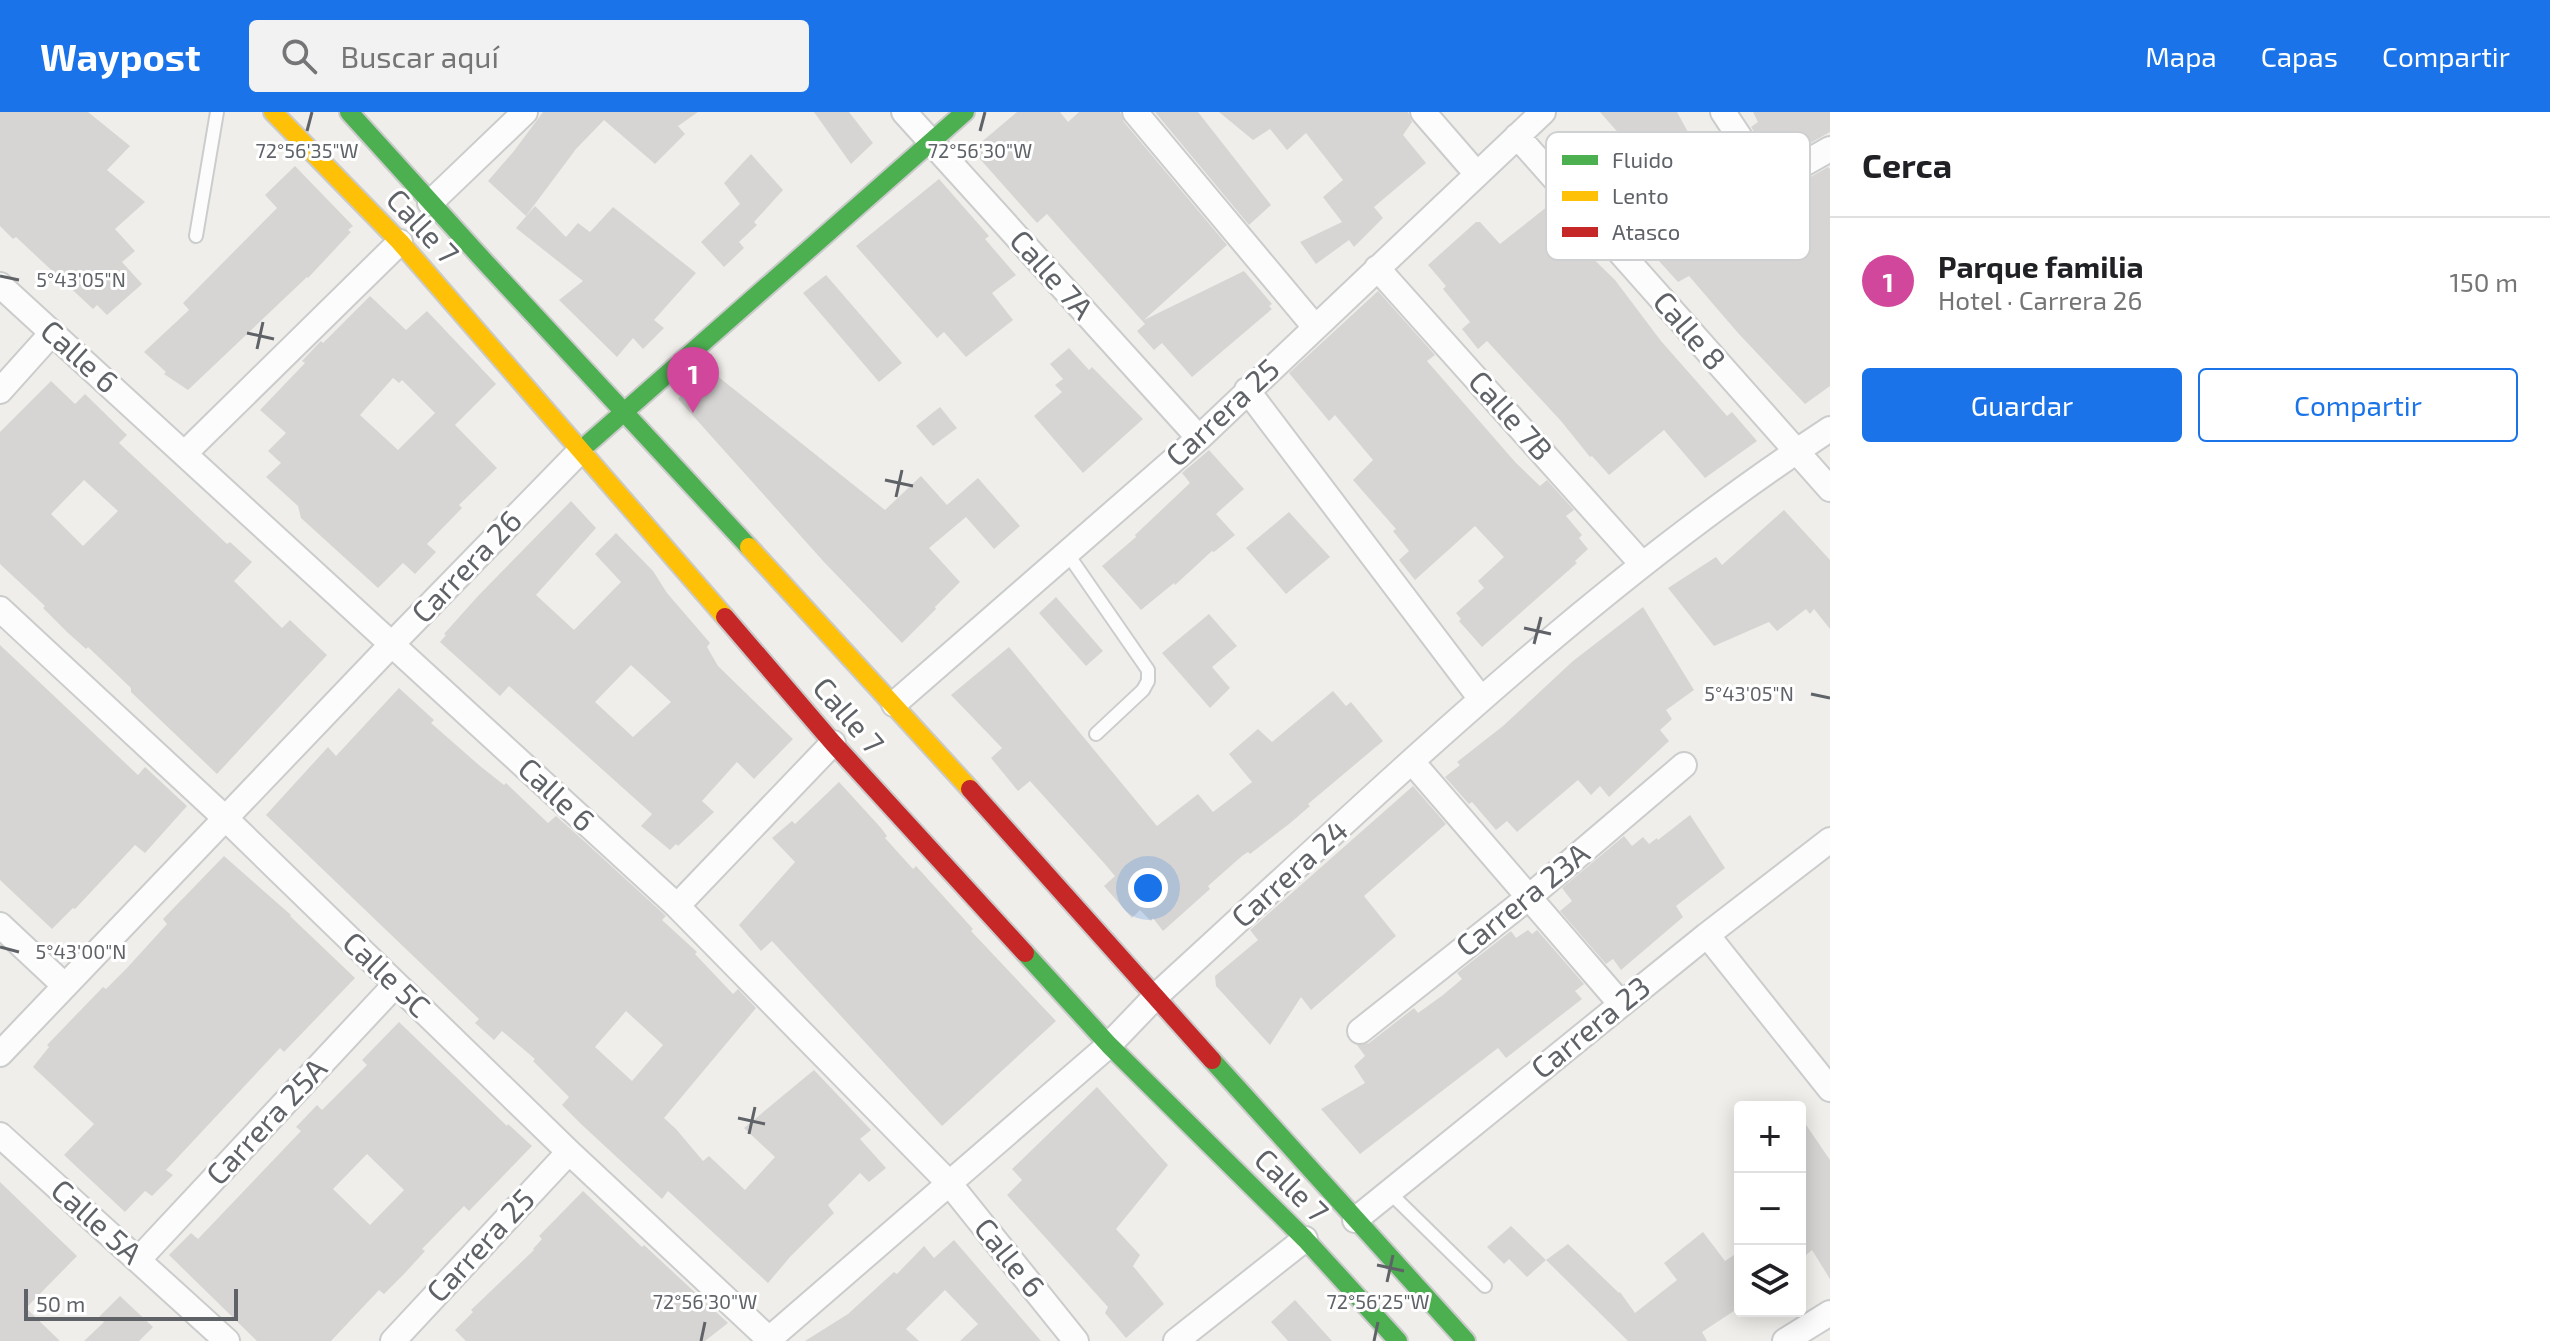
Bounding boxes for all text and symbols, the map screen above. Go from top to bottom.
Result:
search box [249,20,809,92]
text: Waypost [40,33,201,79]
icon: search [277,34,321,78]
text: Buscar aquí [341,38,499,74]
text: Mapa [2145,39,2217,73]
text: Capas [2261,39,2338,73]
text: Compartir [2382,39,2510,73]
legend [1546,132,1810,260]
text: 72°56'35"W [256,138,359,162]
text: 72°56'30"W [928,138,1032,162]
text: Cerca [1862,144,1952,185]
text: Fluido [1612,146,1674,172]
street label: Calle 7 [380,181,467,271]
text: Lento [1612,182,1669,208]
text: Atasco [1612,218,1680,244]
street label: Calle 7A [1003,222,1102,326]
text: Parque familia [1938,248,2144,284]
text: 1 [1882,266,1894,297]
text: 150 m [2449,266,2518,297]
text: 5°43'05"N [36,267,126,291]
street label: Calle 8 [1647,283,1734,376]
text: Hotel · Carrera 26 [1938,284,2142,315]
street label: Calle 6 [34,312,126,399]
pin: 1 [667,347,719,413]
street label: Carrera 25 [1158,350,1286,473]
street label: Calle 7B [1462,362,1561,467]
button: Guardar [1862,368,2182,442]
button: Compartir [2198,368,2518,442]
street label: Carrera 26 [403,502,528,629]
street label: Calle 7 [807,669,892,760]
text: 5°43'05"N [1704,681,1794,705]
street label: Calle 6 [512,749,603,838]
street label: Carrera 24 [1223,811,1354,934]
street label: Carrera 23A [1448,834,1596,963]
your location [1128,868,1168,908]
street label: Calle 5C [336,923,439,1024]
text: 5°43'00"N [36,939,126,963]
street label: Carrera 23 [1523,968,1656,1085]
street label: Carrera 25A [198,1050,334,1191]
map controls [1734,1101,1806,1317]
button: + [1734,1101,1806,1173]
street label: Calle 7 [1248,1140,1337,1229]
street label: Calle 5A [45,1171,150,1271]
button: − [1734,1173,1806,1245]
street label: Carrera 25 [418,1181,541,1309]
street label: Calle 6 [968,1210,1053,1304]
button: layers [1734,1245,1806,1317]
scale bar [24,1285,238,1321]
text: 72°56'30"W [653,1289,757,1313]
text: 72°56'25"W [1326,1289,1430,1313]
text: 50 m [36,1290,85,1316]

